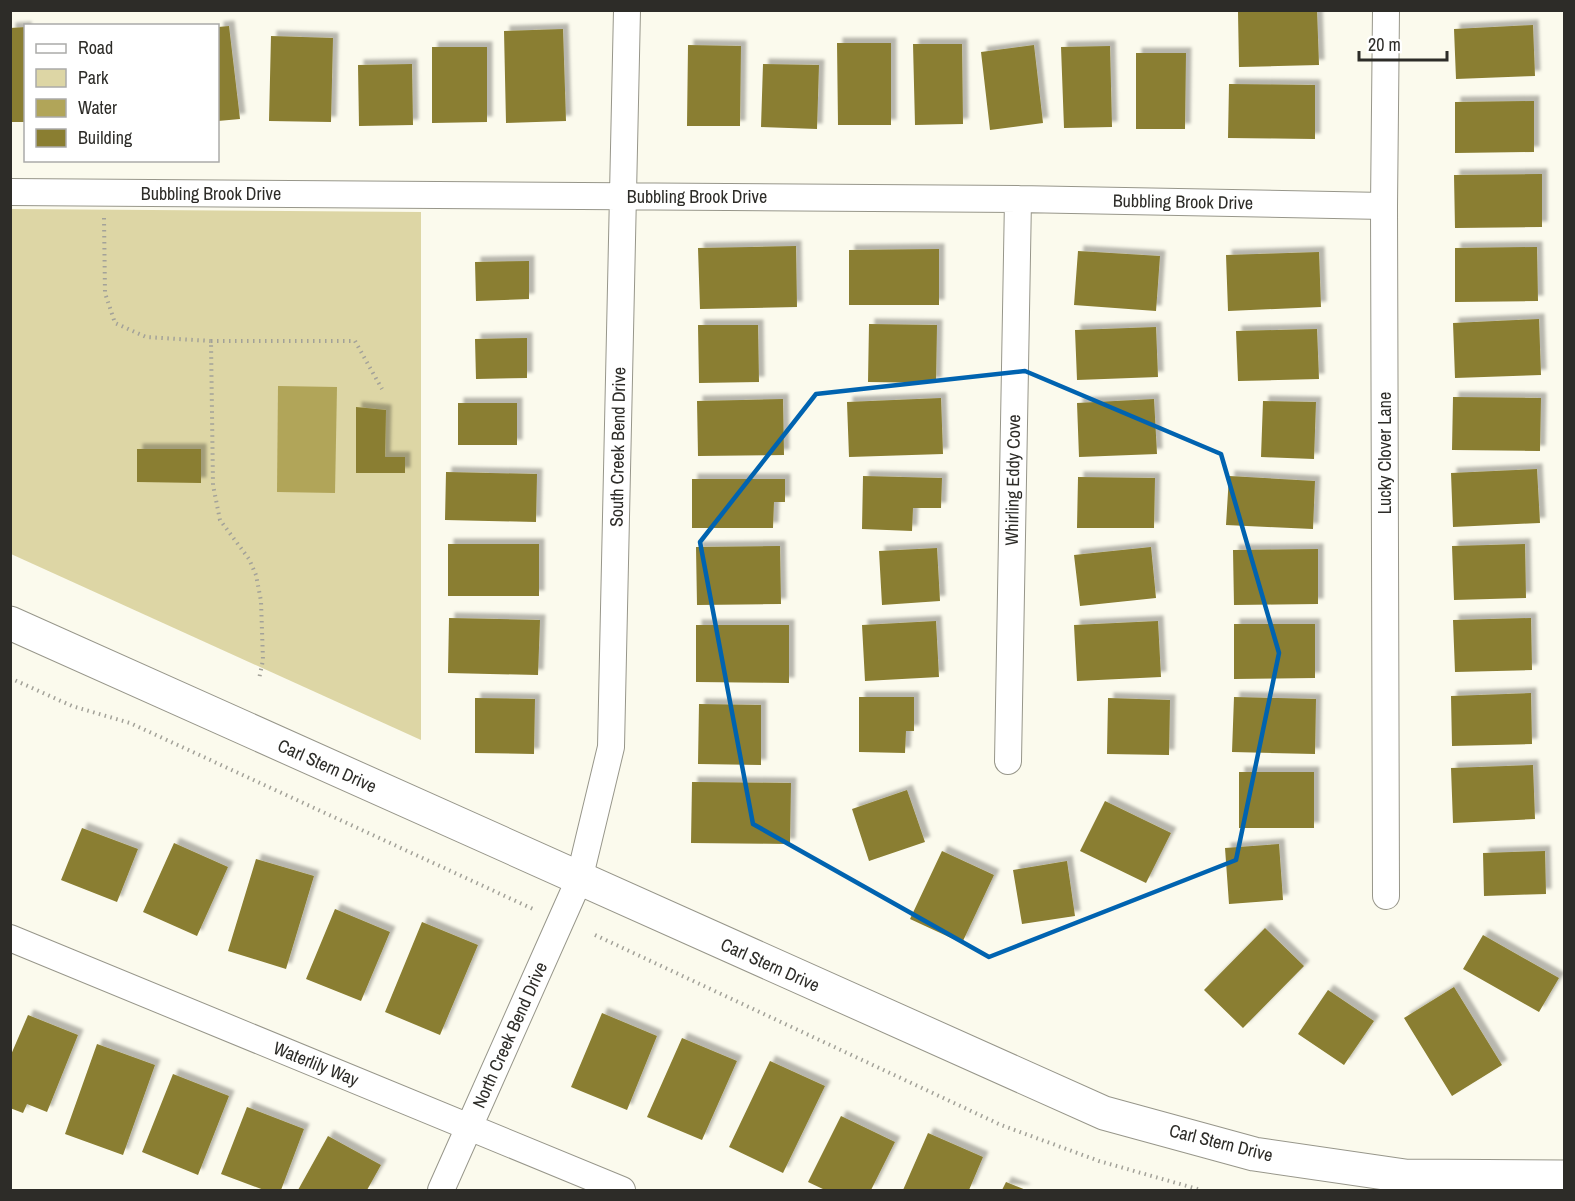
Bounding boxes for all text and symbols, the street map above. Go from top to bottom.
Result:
legend [24,24,219,162]
scale bar [1359,24,1448,62]
text: 20 m [1368,32,1401,57]
text: Road [78,35,113,60]
text: Park [78,65,109,90]
text: Water [78,95,117,120]
text: Building [78,125,133,150]
street label: Bubbling Brook Drive [141,181,281,206]
street label: Bubbling Brook Drive [627,184,767,209]
street label: Bubbling Brook Drive [1113,188,1253,215]
street label: South Creek Bend Drive [604,367,631,527]
street label: Lucky Clover Lane [1372,392,1397,514]
street label: Whirling Eddy Cove [999,414,1026,546]
street label: Carl Stern Drive [274,733,381,798]
street label: Carl Stern Drive [717,932,824,997]
street label: North Creek Bend Drive [466,958,553,1112]
street label: Waterlily Way [270,1035,363,1092]
street label: Carl Stern Drive [1167,1118,1275,1167]

